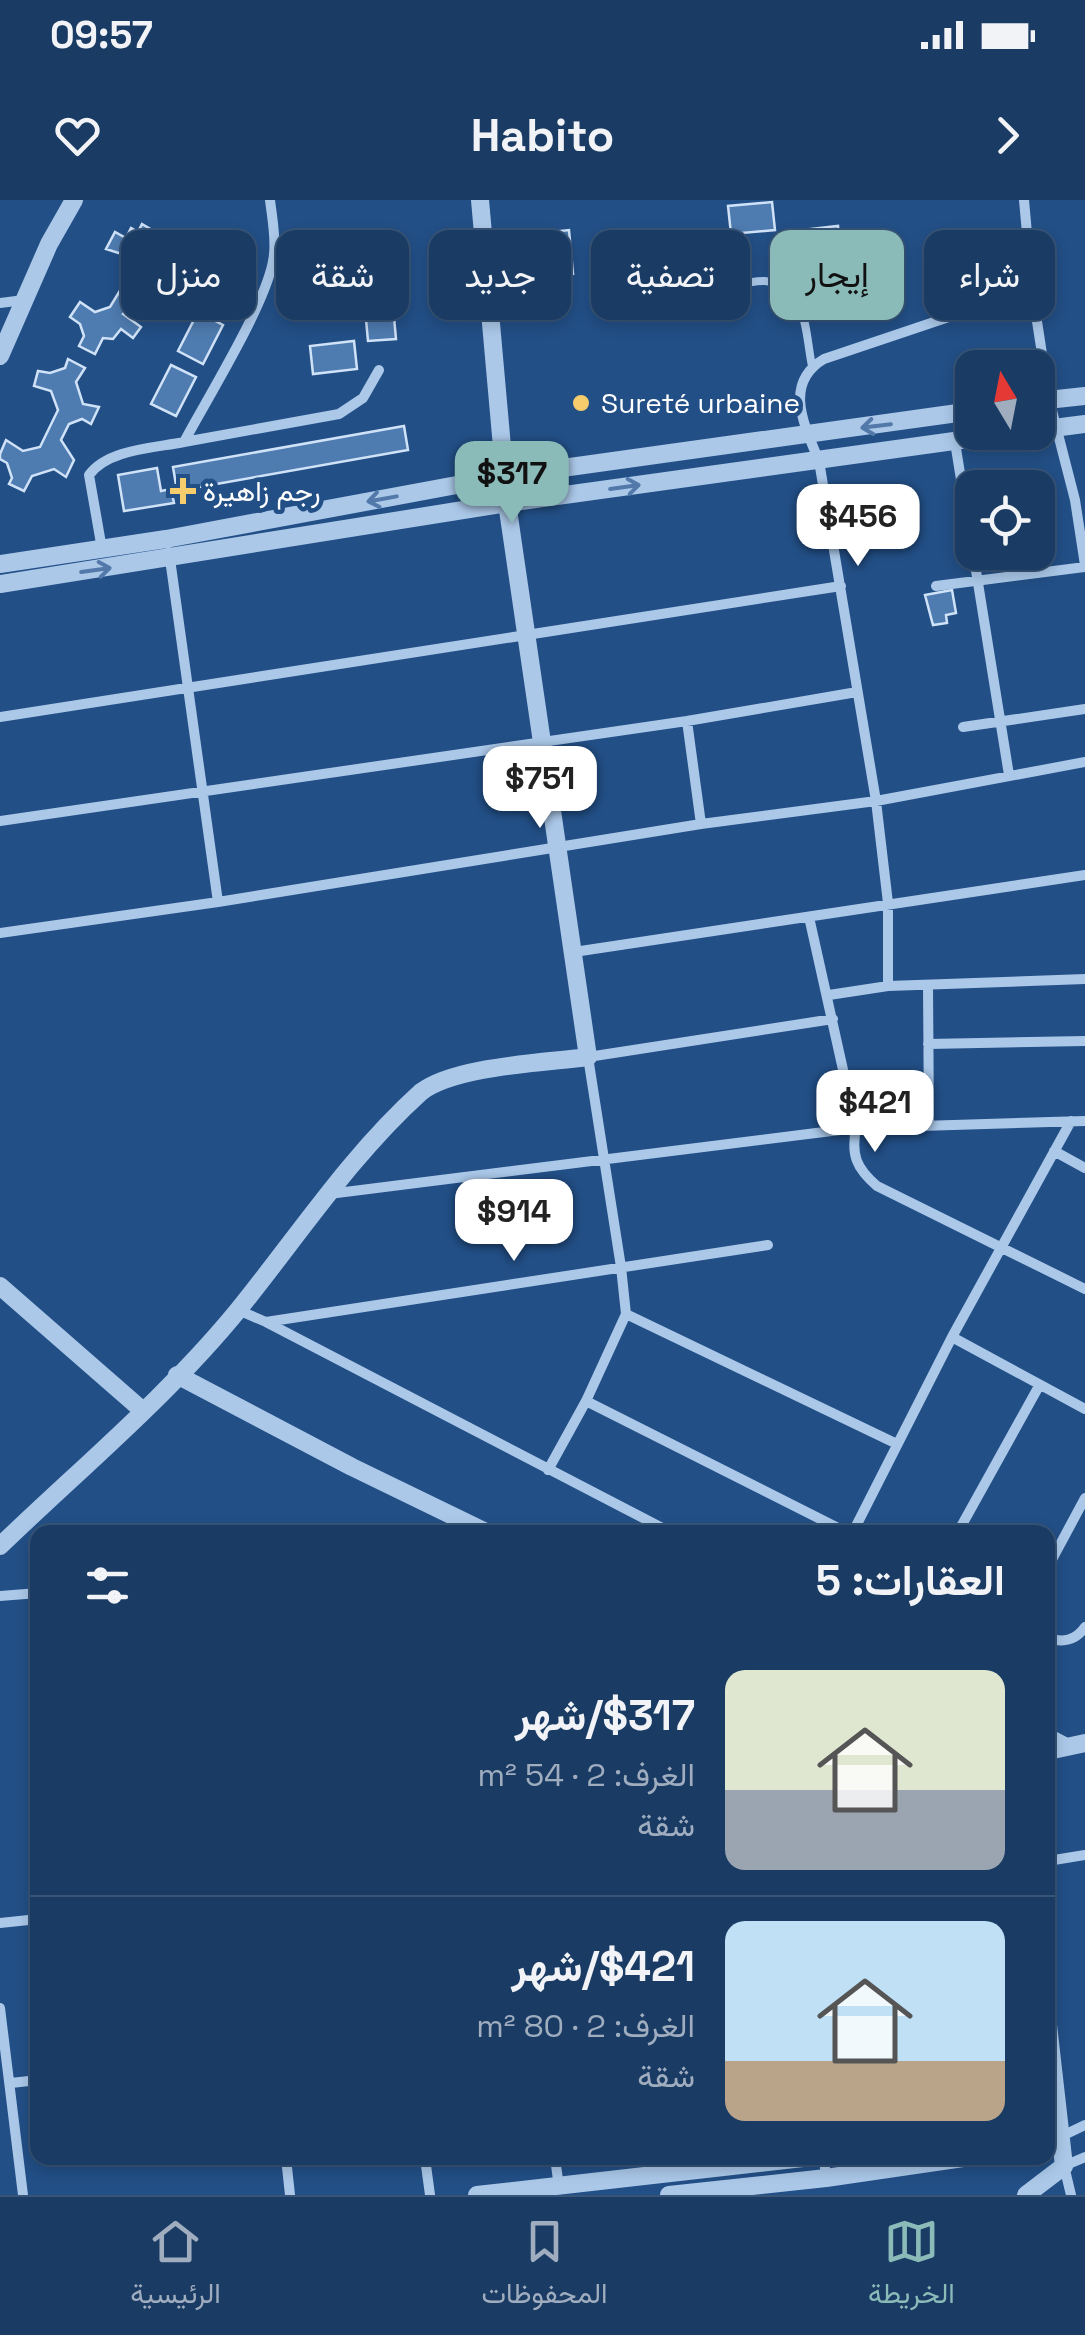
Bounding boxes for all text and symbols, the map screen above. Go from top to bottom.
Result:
text: 09:57 [50,11,153,59]
text: Habito [471,107,614,164]
icon: heart [50,108,105,163]
icon: forward [980,108,1035,163]
chip: منزل [121,230,256,320]
chip: شقة [276,230,409,320]
chip: جديد [429,230,571,320]
chip: تصفية [591,230,750,320]
chip: إيجار [770,230,904,320]
chip: شراء [924,230,1055,320]
north arrow [955,350,1055,450]
map controls [955,350,1055,570]
place label: Sureté urbaine [601,385,800,421]
marker: Sureté urbaine [570,392,592,414]
one-way arrow [860,417,893,436]
pin: $317 [453,441,571,526]
text: $317 [477,453,547,493]
button: locate [955,470,1055,570]
place label: رجم زاهيرة [203,473,321,510]
one-way arrow [608,477,641,496]
marker: رجم زاهيرة [172,480,194,502]
pin: $456 [799,484,917,569]
one-way arrow [366,490,398,509]
text: $456 [819,496,897,536]
one-way arrow [80,560,112,578]
pin: $751 [481,746,599,831]
text: $751 [505,758,575,798]
pin: $421 [816,1070,934,1155]
text: $421 [838,1082,912,1122]
pin: $914 [455,1179,573,1264]
text: $914 [477,1191,551,1231]
text: العقارات: 5 [816,1554,1005,1607]
icon: filters [80,1558,135,1613]
text: $317/شهر [515,1689,695,1742]
icon: home [805,1710,925,1830]
text: الغرف: 2 · 54 m² [477,1755,695,1795]
text: شقة [637,1805,695,1845]
text: $421/شهر [511,1940,695,1993]
icon: home [805,1961,925,2081]
text: الغرف: 2 · 80 m² [476,2006,695,2046]
text: شقة [637,2056,695,2096]
tab: الرئيسية [130,2214,221,2318]
tab: المحفوظات [481,2214,608,2318]
tab: الخريطة [868,2214,955,2318]

